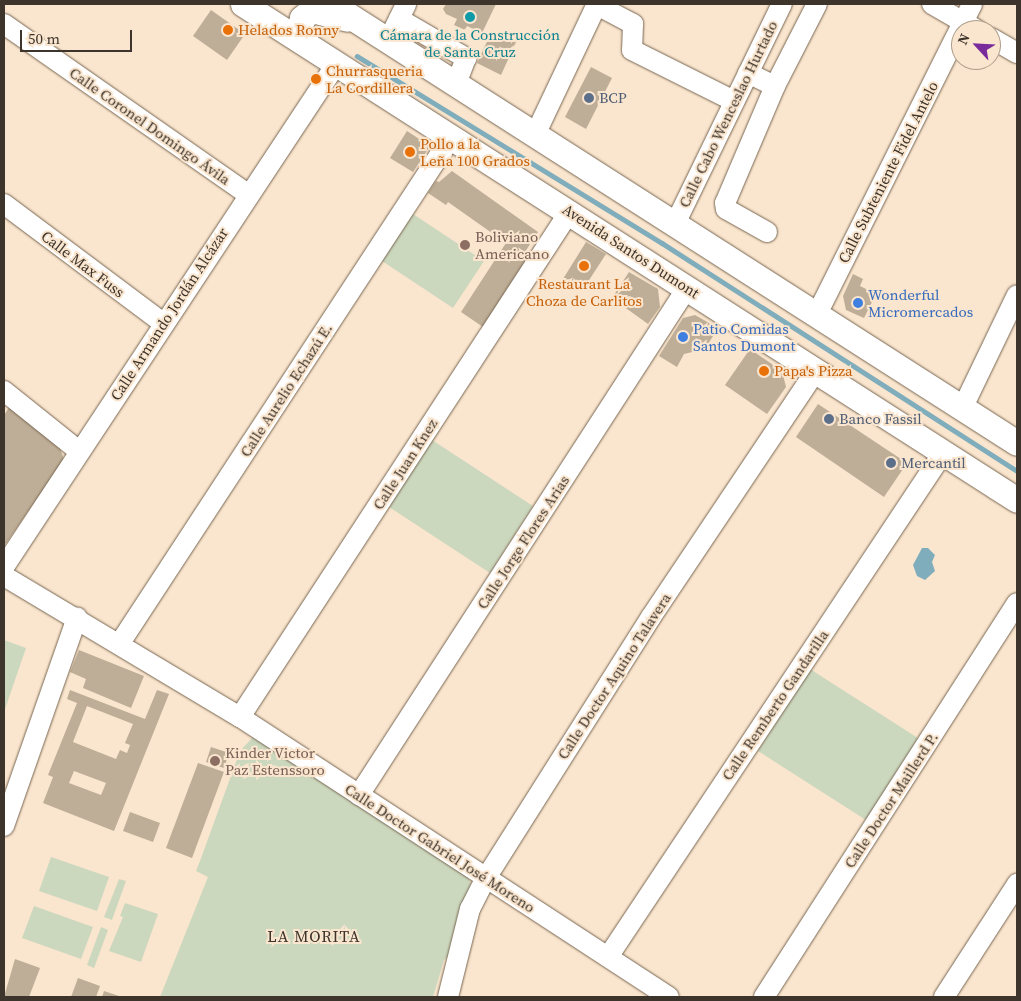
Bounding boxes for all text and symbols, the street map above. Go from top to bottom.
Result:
marker: Cámara de la Construcción de Santa Cruz [464,11,476,23]
street label: Calle Cabo Wenceslao Hurtado [675,18,781,210]
scale bar [22,20,135,52]
north arrow [951,20,1001,70]
place label: Helados Ronny [238,21,339,39]
marker: Helados Ronny [222,24,234,36]
place label: Cámara de la Construcción de Santa Cruz [380,25,560,60]
text: 50 m [28,28,60,49]
text: N [952,30,975,48]
place label: Churrasqueria La Cordillera [326,61,423,96]
street label: Calle Coronel Domingo Ávila [66,63,234,189]
marker: Churrasqueria La Cordillera [310,73,322,85]
street label: Calle Subteniente Fidel Antelo [834,78,942,266]
place label: BCP [599,89,627,107]
marker: BCP [583,92,595,104]
place label: Pollo a la Leña 100 Grados [420,134,530,169]
marker: Pollo a la Leña 100 Grados [404,146,416,158]
street label: Avenida Santos Dumont [559,200,703,302]
street label: Calle Armando Jordán Alcázar [106,224,232,404]
street label: Calle Max Fuss [38,227,128,301]
place label: Boliviano Americano [475,227,549,262]
marker: Boliviano Americano [459,239,471,251]
marker: Restaurant La Choza de Carlitos [578,260,590,272]
place label: Restaurant La Choza de Carlitos [526,274,642,309]
place label: Wonderful Micromercados [868,285,973,320]
marker: Wonderful Micromercados [852,297,864,309]
place label: Patio Comidas Santos Dumont [693,319,795,354]
street label: Calle Aurelio Echazú E. [236,320,336,460]
marker: Patio Comidas Santos Dumont [677,331,689,343]
place label: Papa's Pizza [774,362,853,380]
marker: Papa's Pizza [758,365,770,377]
place label: Banco Fassil [839,410,922,428]
marker: Banco Fassil [823,413,835,425]
street label: Calle Juan Knez [369,415,441,513]
place label: Mercantil [901,454,966,472]
marker: Mercantil [885,457,897,469]
street label: Calle Jorge Flores Arias [473,472,573,612]
street label: Calle Doctor Aquino Talavera [553,589,675,763]
street label: Calle Remberto Gandarilla [718,626,832,784]
street label: Calle Doctor Maillerd P. [840,729,942,871]
place label: Kinder Victor Paz Estenssoro [225,743,325,778]
marker: Kinder Victor Paz Estenssoro [209,755,221,767]
street label: Calle Doctor Gabriel José Moreno [342,780,538,916]
district label: LA MORITA [266,926,362,946]

